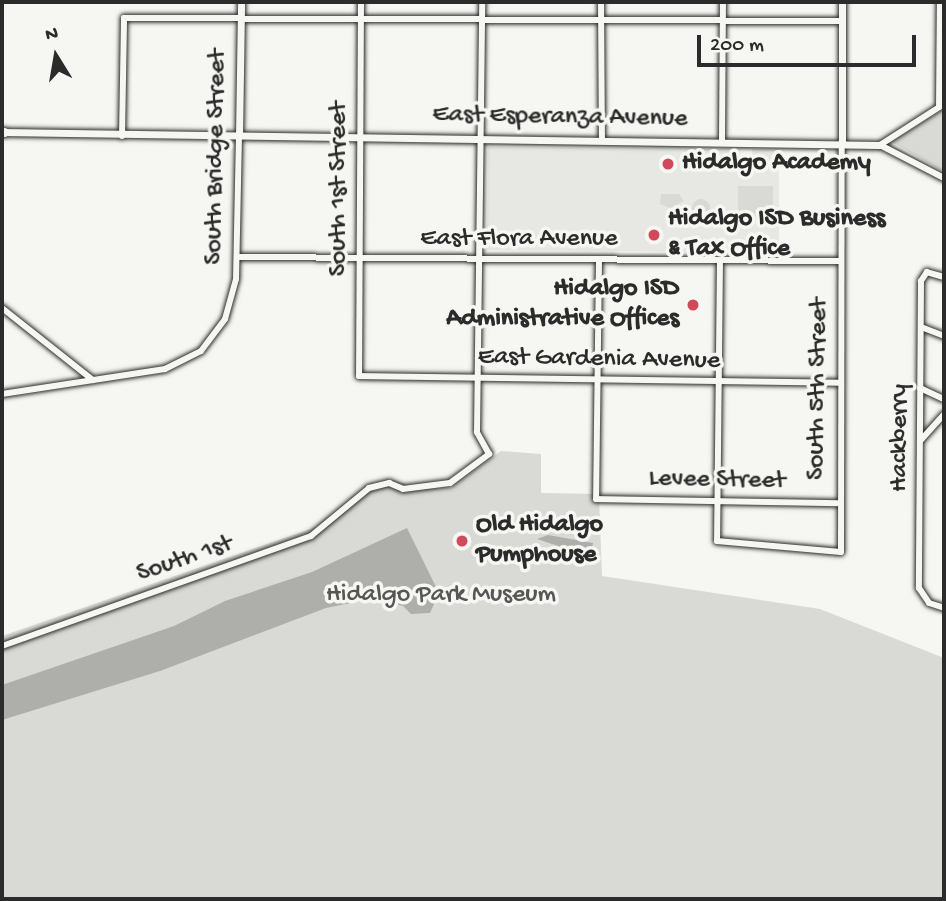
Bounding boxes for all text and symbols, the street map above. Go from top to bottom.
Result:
north arrow [21,21,91,91]
scale bar [701,21,920,65]
text: N [44,22,60,47]
text: 200 m [710,34,764,59]
street label: South Bridge Street [200,49,234,265]
street label: East Esperanza Avenue [432,100,688,136]
street label: South 1st Street [324,102,356,276]
place label: Hidalgo Academy [682,148,871,180]
marker: Hidalgo Academy [660,156,676,172]
place label: Hidalgo ISD Business & Tax Office [668,204,885,266]
street label: East Flora Avenue [420,224,618,256]
marker: Hidalgo ISD Business & Tax Office [646,227,662,243]
place label: Hidalgo ISD Administrative Offices [446,274,679,336]
marker: Hidalgo ISD Administrative Offices [685,297,701,313]
street label: South 5th Street [802,298,836,480]
street label: East Gardenia Avenue [478,342,720,378]
street label: Hackberry [885,384,917,492]
street label: Levee Street [648,464,786,498]
place label: Old Hidalgo Pumphouse [476,510,603,572]
street label: South 1st [133,529,237,591]
marker: Old Hidalgo Pumphouse [454,533,470,549]
park label: Hidalgo Park Museum [326,580,556,612]

